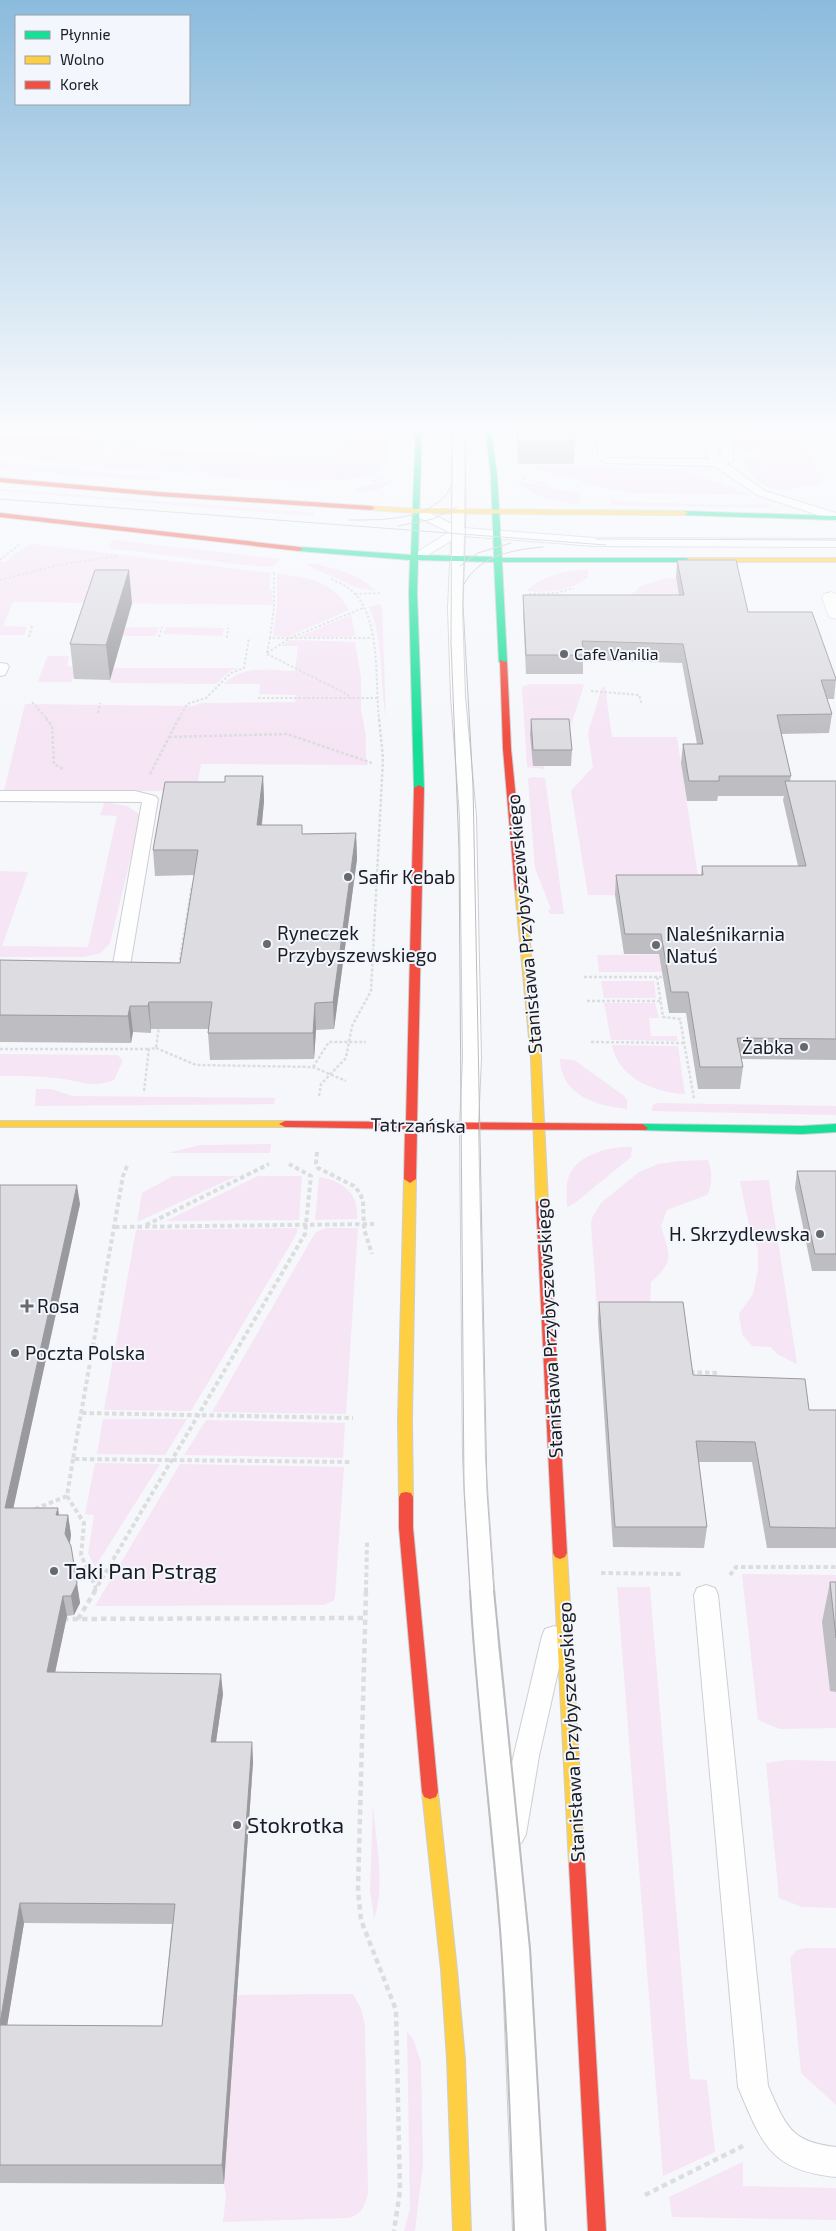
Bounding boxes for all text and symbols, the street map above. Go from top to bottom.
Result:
legend [15,15,190,105]
text: Płynnie [60,25,111,43]
text: Wolno [60,50,104,68]
text: Korek [60,75,99,93]
place label: Cafe Vanilia [574,644,658,663]
marker: Cafe Vanilia [558,648,570,660]
street label: Stanisława Przybyszewskiego [501,793,546,1055]
place label: Safir Kebab [358,865,455,888]
marker: Safir Kebab [342,871,354,883]
place label: Ryneczek Przybyszewskiego [277,921,437,966]
place label: Naleśnikarnia Natuś [666,922,785,967]
marker: Ryneczek Przybyszewskiego [261,938,273,950]
marker: Naleśnikarnia Natuś [650,939,662,951]
place label: Żabka [742,1035,794,1058]
marker: Żabka [798,1041,810,1053]
street label: Tatrzańska [370,1112,466,1137]
street label: Stanisława Przybyszewskiego [530,1197,567,1459]
place label: H. Skrzydlewska [669,1222,810,1245]
marker: H. Skrzydlewska [814,1228,826,1240]
place label: Rosa [37,1294,80,1317]
marker: Rosa [21,1300,33,1312]
place label: Poczta Polska [25,1341,145,1364]
marker: Poczta Polska [9,1347,21,1359]
place label: Taki Pan Pstrąg [64,1557,217,1583]
marker: Taki Pan Pstrąg [48,1565,60,1577]
street label: Stanisława Przybyszewskiego [552,1601,589,1863]
place label: Stokrotka [247,1811,344,1837]
marker: Stokrotka [231,1819,243,1831]

